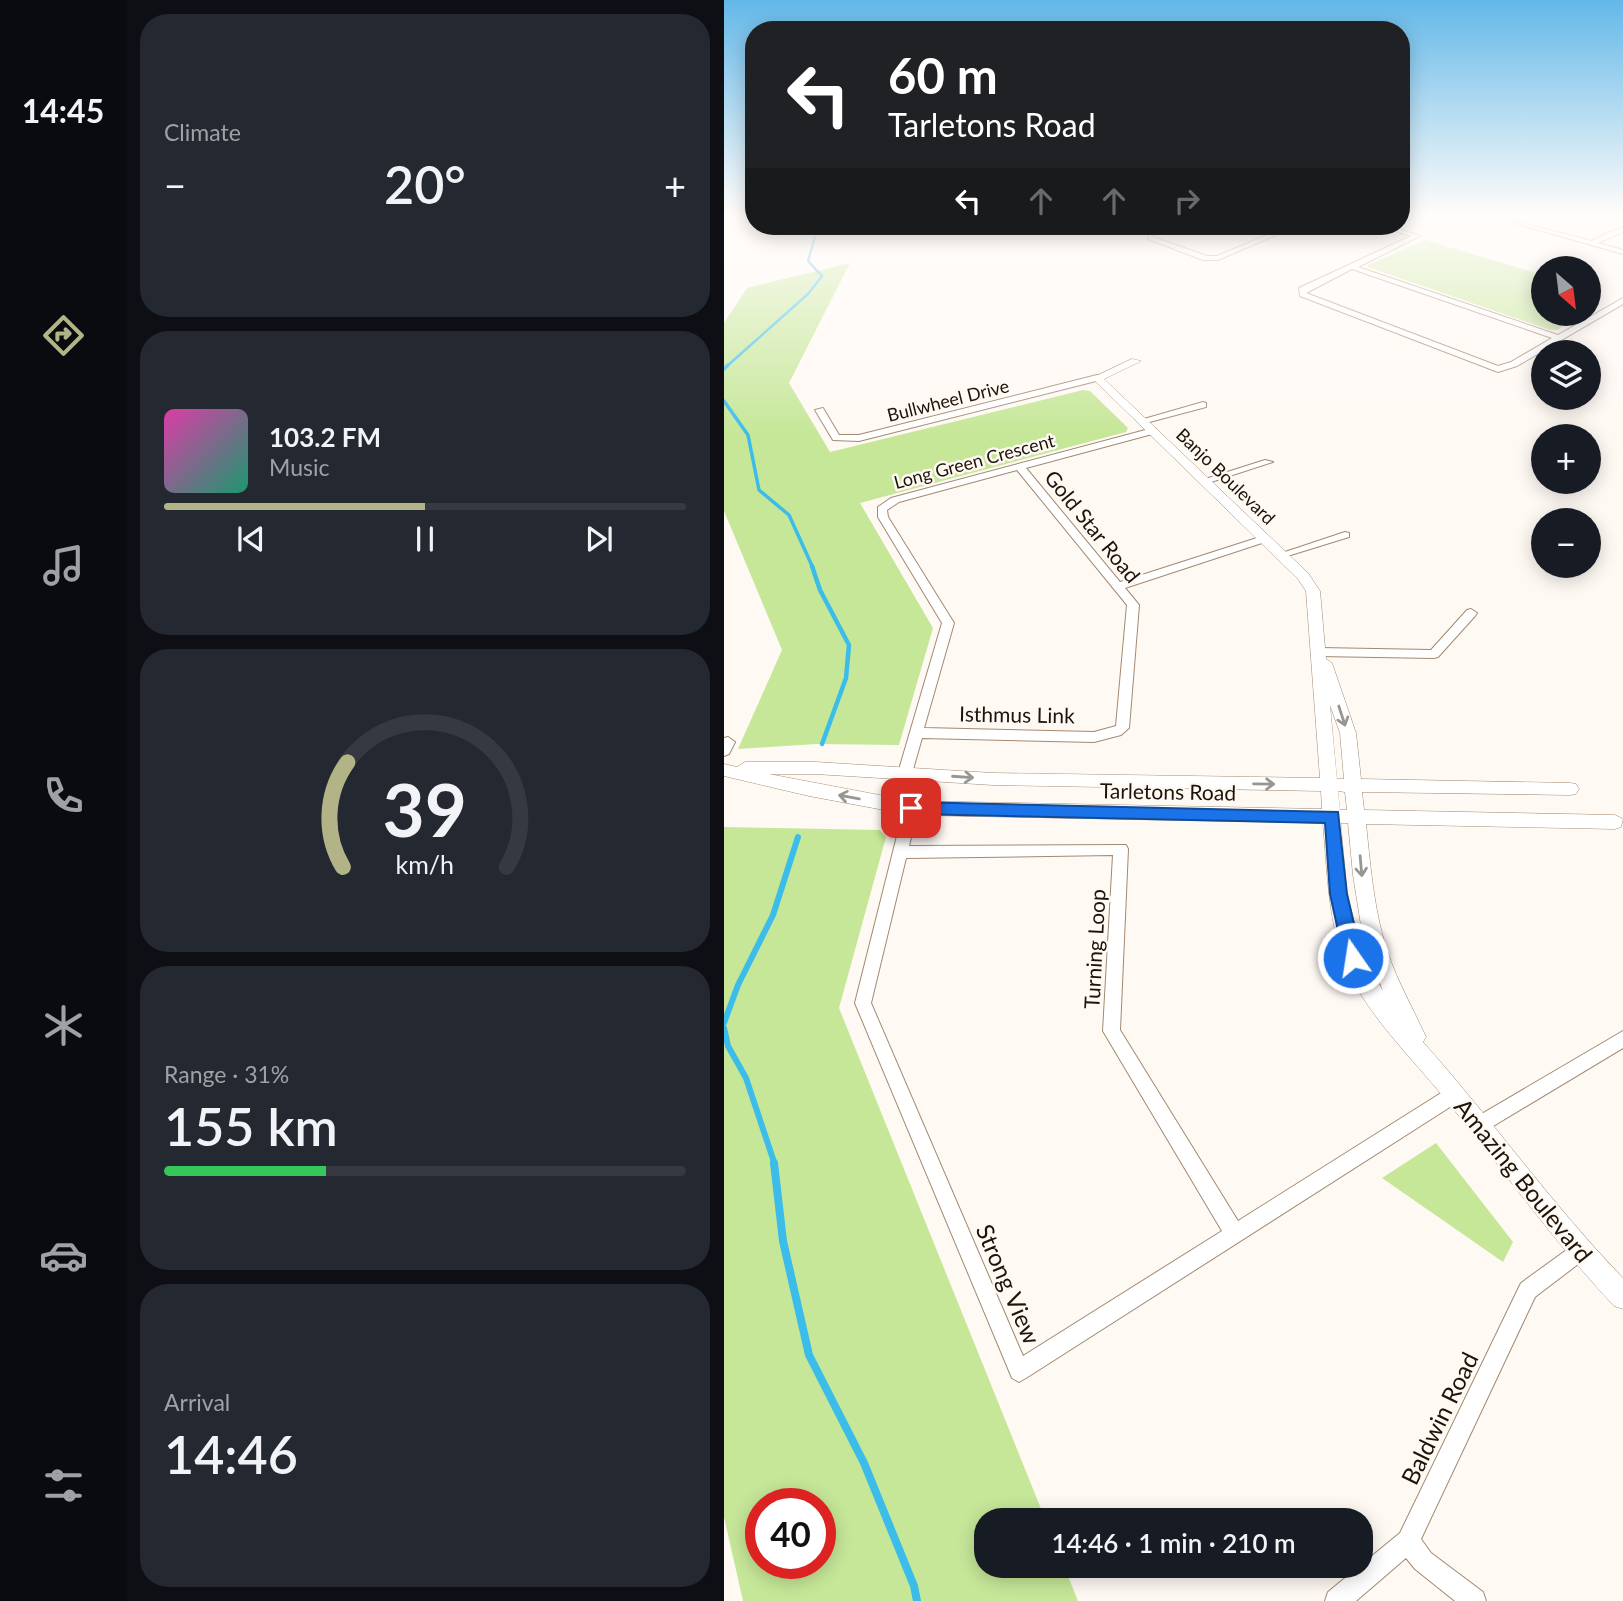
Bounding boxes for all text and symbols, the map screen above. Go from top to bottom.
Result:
text: 60 m [888,46,998,104]
icon: left [773,49,864,140]
text: 14:45 [22,91,104,130]
text: Tarletons Road [888,105,1096,144]
text: Climate [164,118,241,146]
text: 20° [384,153,466,215]
text: − [164,162,186,208]
text: + [664,162,686,208]
icon: left [949,182,987,220]
icon: ahead [1022,182,1060,220]
icon: ahead [1095,182,1133,220]
icon: right [1168,182,1206,220]
north arrow [1531,256,1601,326]
map controls [1531,256,1601,578]
icon: directions [39,311,88,360]
button: layers [1531,340,1601,410]
street label: Bullwheel Drive [885,374,1011,426]
text: 103.2 FM [269,421,381,453]
street label: Banjo Boulevard [1172,423,1280,529]
button: + [1531,424,1601,494]
street label: Long Green Crescent [891,429,1057,493]
text: Music [269,453,329,481]
street label: Gold Star Road [1040,465,1146,587]
button: − [1531,508,1601,578]
icon: previous [232,520,270,558]
icon: pause [406,520,444,558]
icon: next [580,520,618,558]
icon: music [39,541,88,590]
street label: Isthmus Link [959,700,1075,728]
one-way arrow [1336,705,1349,727]
text: 39 [383,765,467,853]
icon: phone [39,771,88,820]
one-way arrow [952,771,974,784]
street label: Tarletons Road [1100,777,1236,805]
one-way arrow [1253,777,1276,791]
pin [881,778,941,838]
icon: arrive [892,789,930,827]
one-way arrow [838,790,861,803]
text: km/h [396,848,454,878]
one-way arrow [1355,854,1368,877]
street label: Turning Loop [1078,888,1110,1010]
position arrow [1316,921,1390,995]
icon: climate [39,1001,88,1050]
text: Range · 31% [164,1060,289,1088]
street label: Amazing Boulevard [1449,1092,1599,1268]
text: 155 km [164,1095,338,1157]
street label: Strong View [971,1220,1047,1348]
icon: car [39,1231,88,1280]
street label: Baldwin Road [1394,1347,1484,1489]
text: Arrival [164,1388,230,1416]
text: 14:46 [164,1423,298,1485]
icon: filters [39,1461,88,1510]
speed limit sign: 40 [745,1488,836,1579]
text: 14:46 · 1 min · 210 m [1051,1527,1296,1559]

